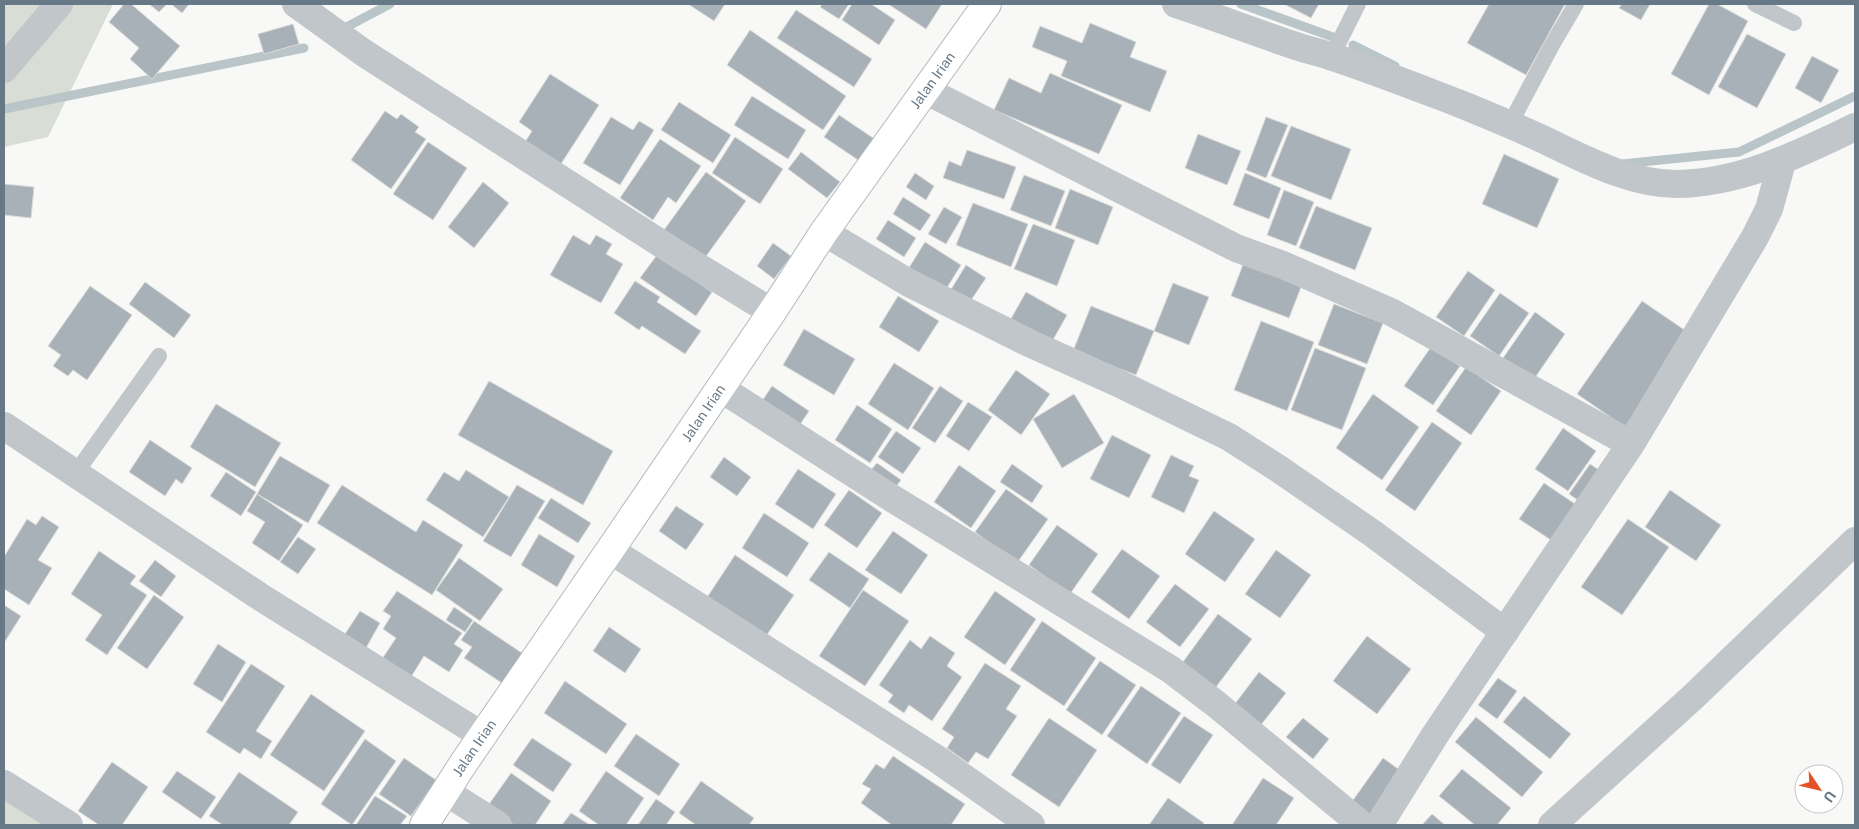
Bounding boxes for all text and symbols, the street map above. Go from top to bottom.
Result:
street label: Jalan Irian [907,49,958,111]
street label: Jalan Irian [678,381,728,444]
street label: Jalan Irian [449,716,499,779]
north arrow [1794,764,1844,814]
text: U [1820,788,1839,805]

